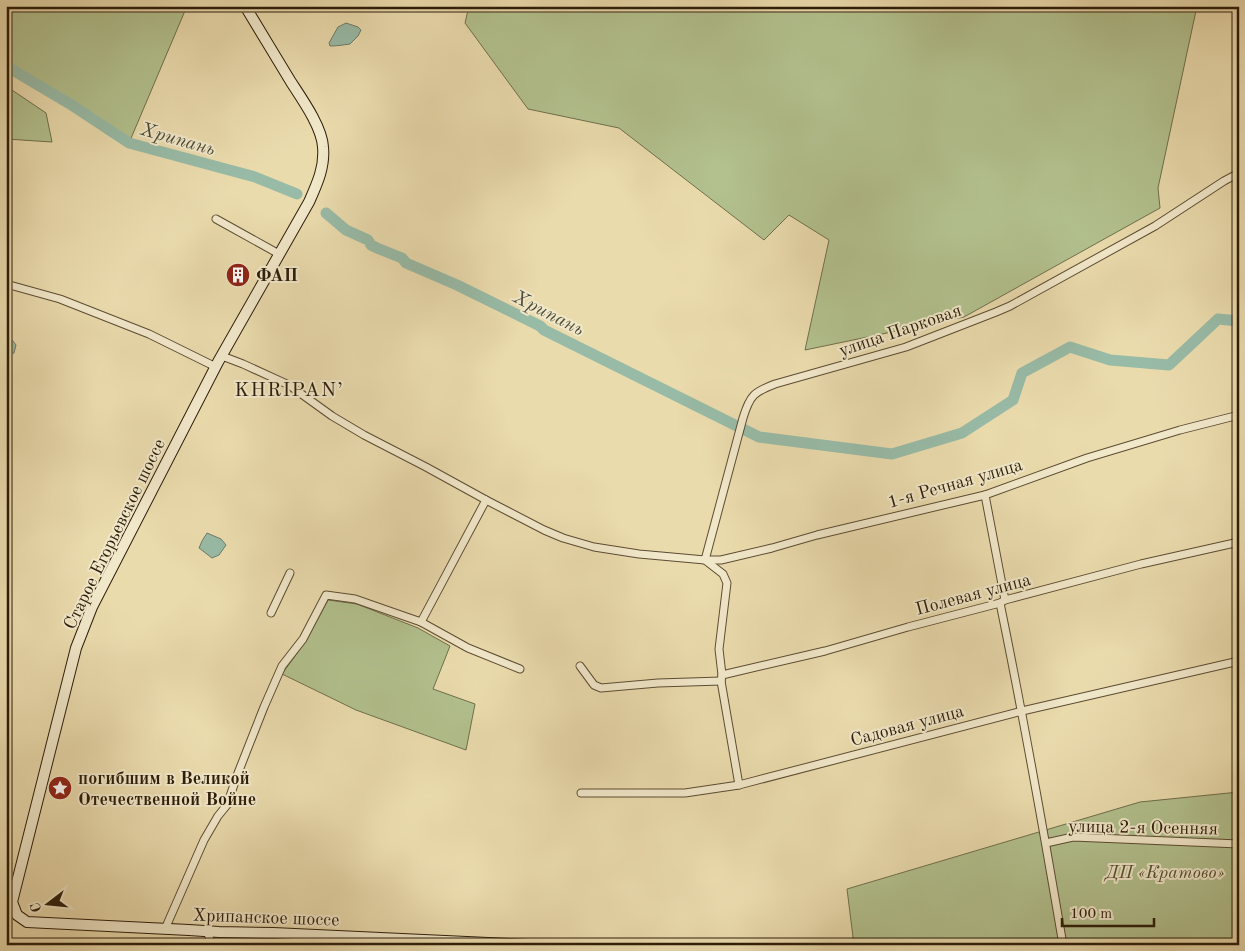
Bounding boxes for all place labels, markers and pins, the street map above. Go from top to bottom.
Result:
building icon: ФАП [225,262,251,288]
place label: ФАП [256,267,298,285]
place label: погибшим в Великой Отечественной Войне [78,770,256,809]
place icon: погибшим в Великой Отечественной Войне [47,775,73,801]

